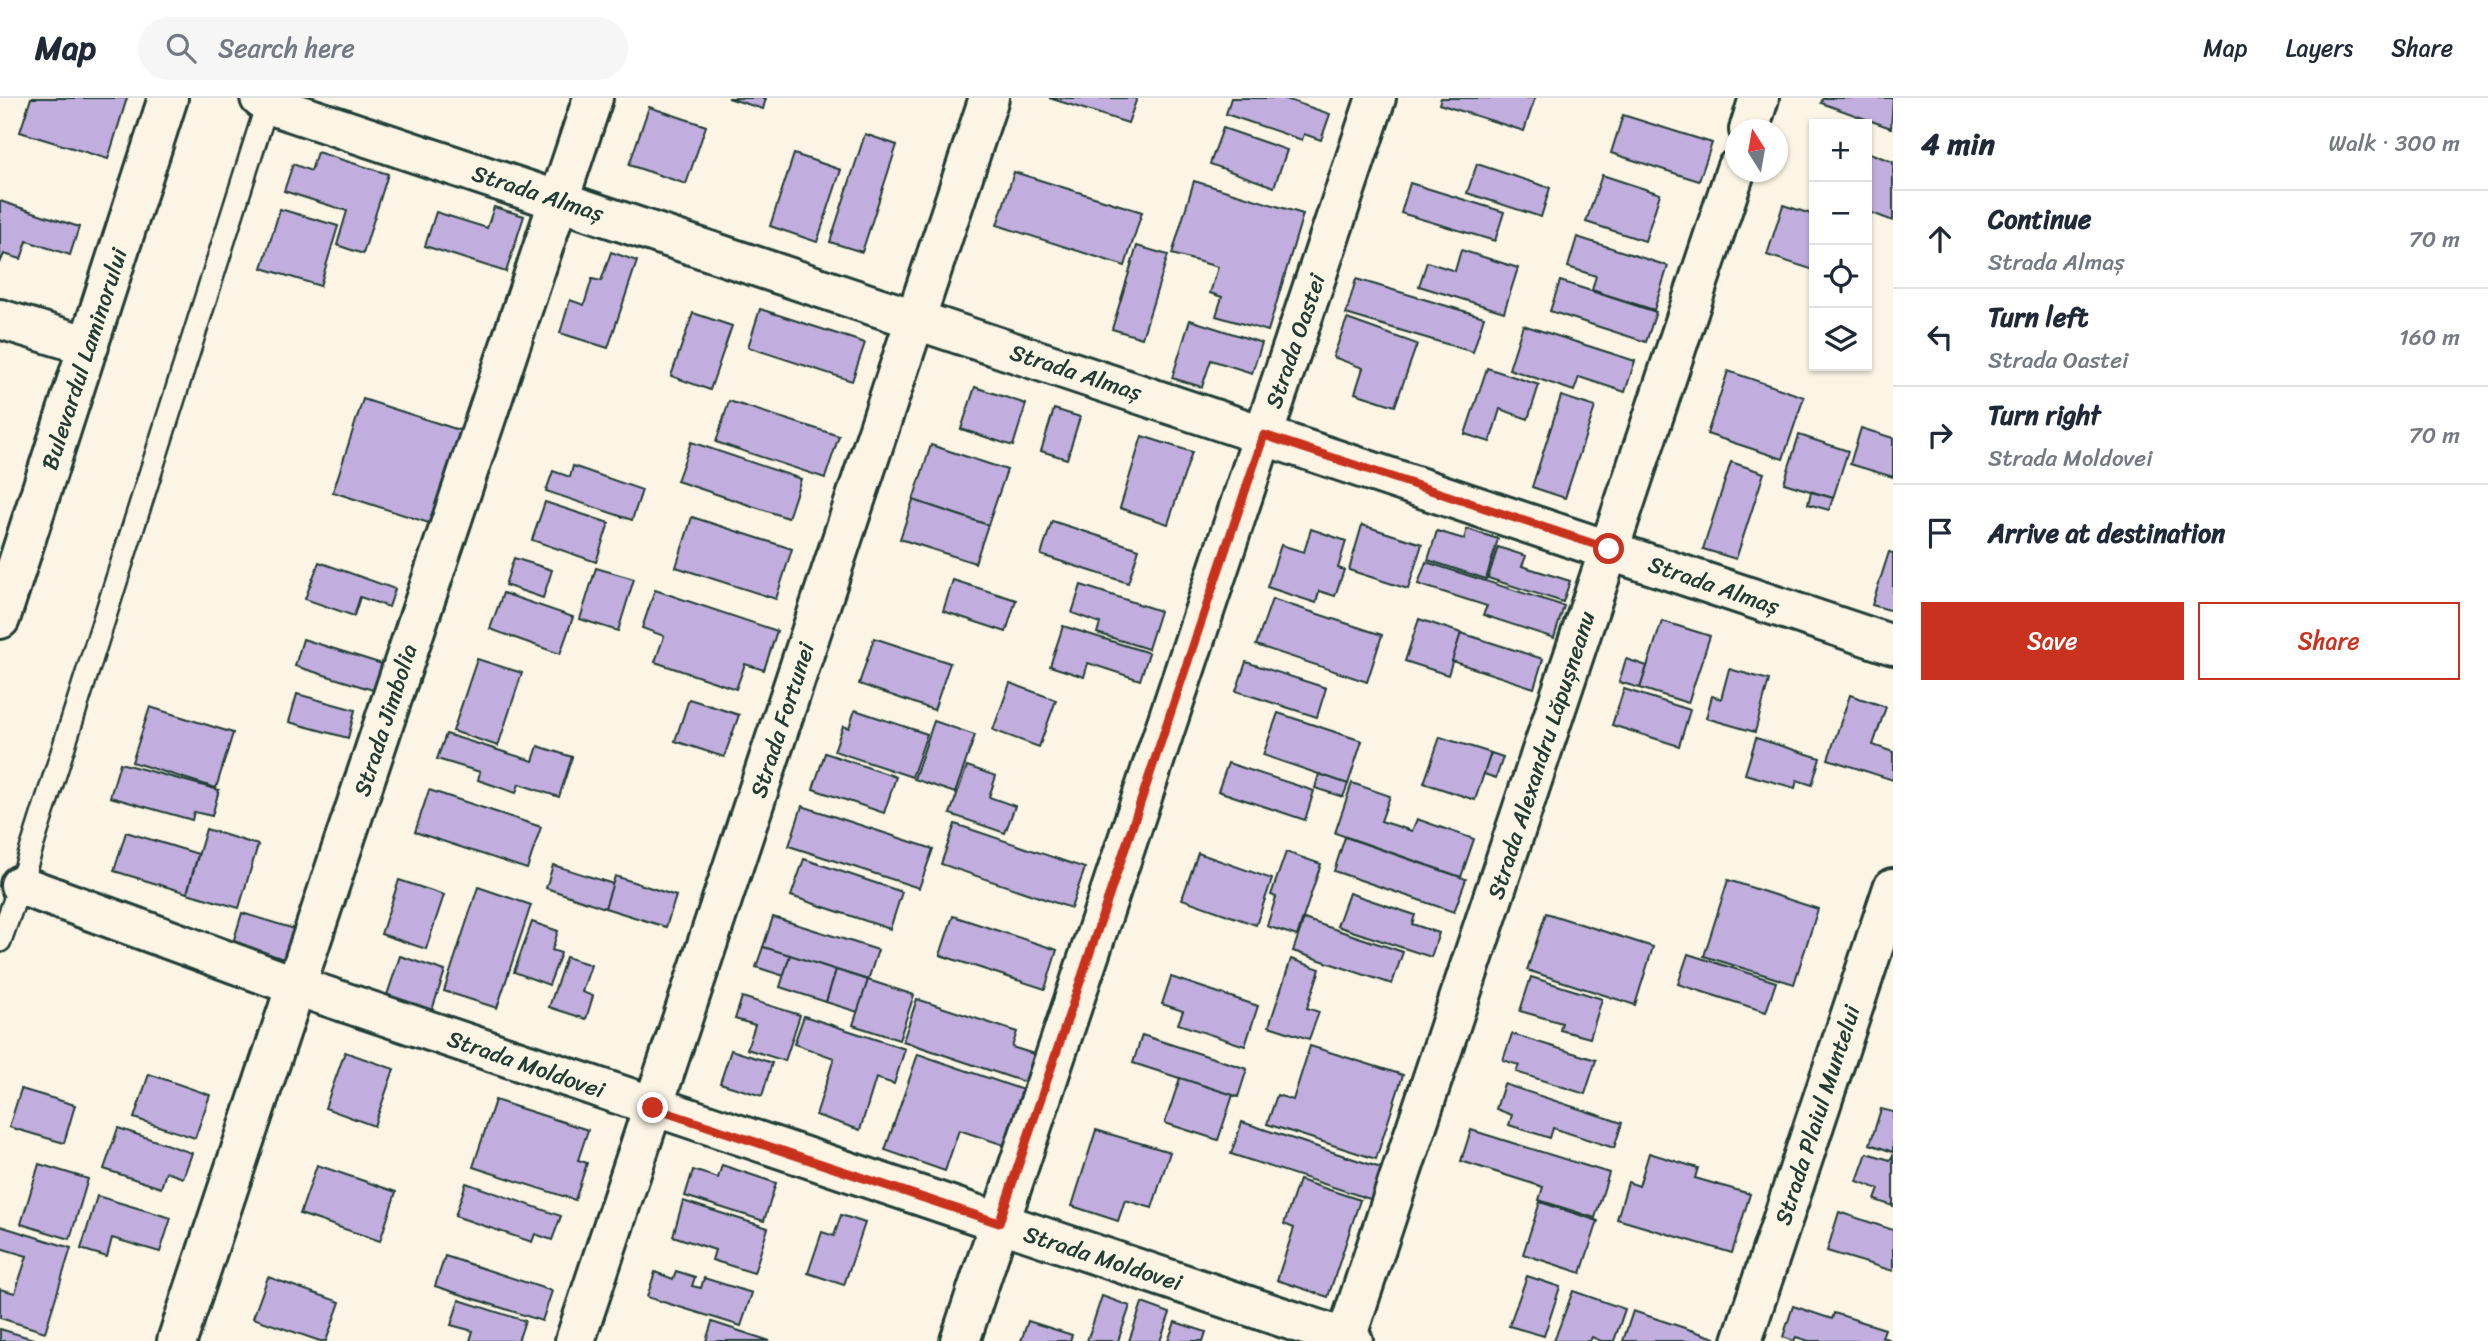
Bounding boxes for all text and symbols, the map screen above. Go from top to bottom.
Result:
search box [138,17,628,80]
text: Map [35,19,96,77]
text: Search here [218,25,355,71]
text: Map [2203,27,2248,69]
text: Layers [2286,27,2353,69]
text: Share [2391,27,2453,69]
icon: search [162,29,200,67]
text: 4 min [1921,117,1995,171]
north arrow [1725,119,1788,182]
map controls [1809,119,1872,371]
button: + [1809,119,1872,182]
text: Walk · 300 m [2328,123,2460,164]
street label: Strada Almaș [467,153,610,234]
button: − [1809,182,1872,245]
text: Continue [1988,196,2091,242]
text: 70 m [2409,219,2460,260]
icon: ahead [1921,220,1959,258]
street label: Bulevardul Laminorului [29,242,140,475]
text: Strada Almaș [1988,242,2125,283]
button: locate [1809,245,1872,308]
street label: Strada Oastei [1253,268,1338,414]
text: Turn left [1988,294,2088,340]
button: layers [1809,308,1872,371]
text: 160 m [2399,317,2460,358]
icon: left [1921,318,1959,356]
street label: Strada Almaș [1005,332,1148,413]
text: Strada Oastei [1988,340,2128,381]
text: Turn right [1988,392,2101,438]
text: 70 m [2409,415,2460,456]
icon: right [1921,416,1959,454]
text: Strada Moldovei [1988,438,2153,479]
text: Arrive at destination [1988,510,2225,556]
icon: arrive [1921,514,1959,552]
route start [1593,533,1624,564]
street label: Strada Almaș [1643,544,1785,627]
button: Save [1921,602,2184,680]
button: Share [2198,602,2460,680]
street label: Strada Alexandru Lăpușneanu [1475,606,1608,905]
street label: Strada Fortunei [738,636,827,803]
street label: Strada Jimbolia [342,638,430,802]
street label: Strada Plaiul Muntelui [1763,999,1873,1230]
street label: Strada Moldovei [441,1018,611,1111]
route end [637,1092,668,1123]
street label: Strada Moldovei [1018,1214,1188,1304]

